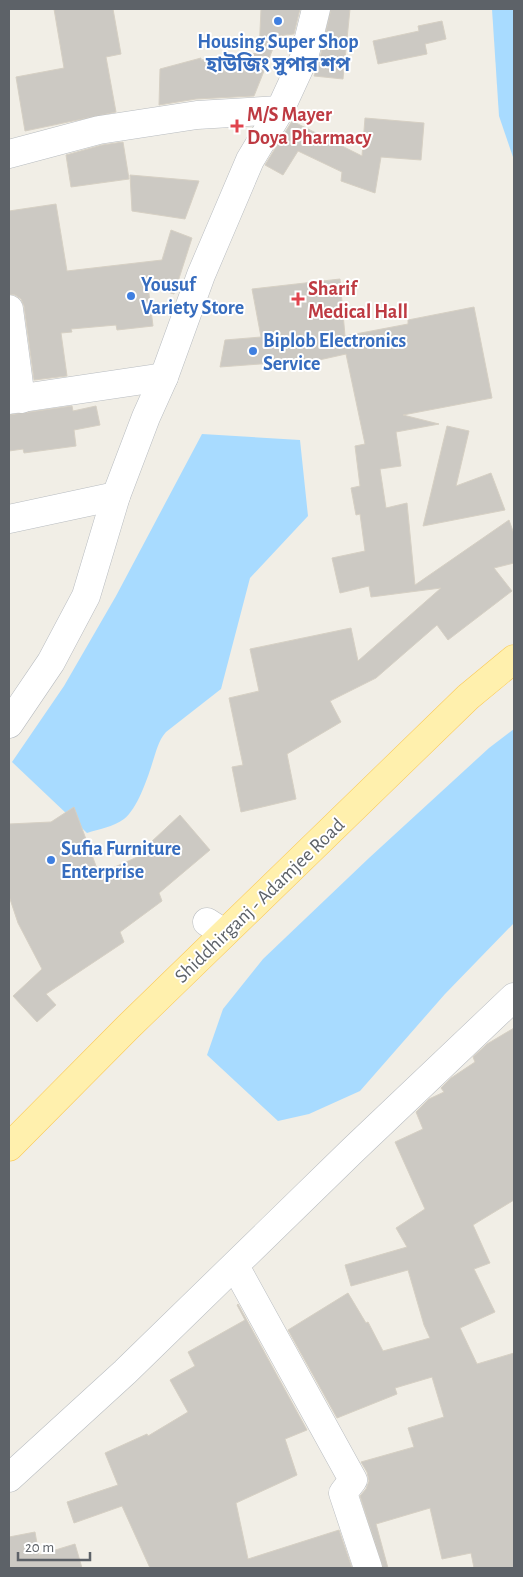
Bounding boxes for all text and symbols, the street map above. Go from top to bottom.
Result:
marker: Housing Super Shop হাউজিং সুপার শপ [272,15,284,27]
place label: Housing Super Shop হাউজিং সুপার শপ [197,32,359,76]
place label: M/S Mayer Doya Pharmacy [247,105,372,148]
marker: M/S Mayer Doya Pharmacy [231,120,243,132]
place label: Yousuf Variety Store [141,275,244,318]
place label: Sharif Medical Hall [308,279,408,322]
marker: Yousuf Variety Store [125,290,137,302]
marker: Sharif Medical Hall [292,293,304,305]
place label: Biplob Electronics Service [263,331,406,374]
marker: Biplob Electronics Service [247,345,259,357]
street label: Shiddhirganj - Adamjee Road [171,815,348,987]
place label: Sufia Furniture Enterprise [61,839,181,882]
marker: Sufia Furniture Enterprise [45,854,57,866]
scale bar [18,1530,90,1562]
text: 20 m [25,1540,54,1555]

